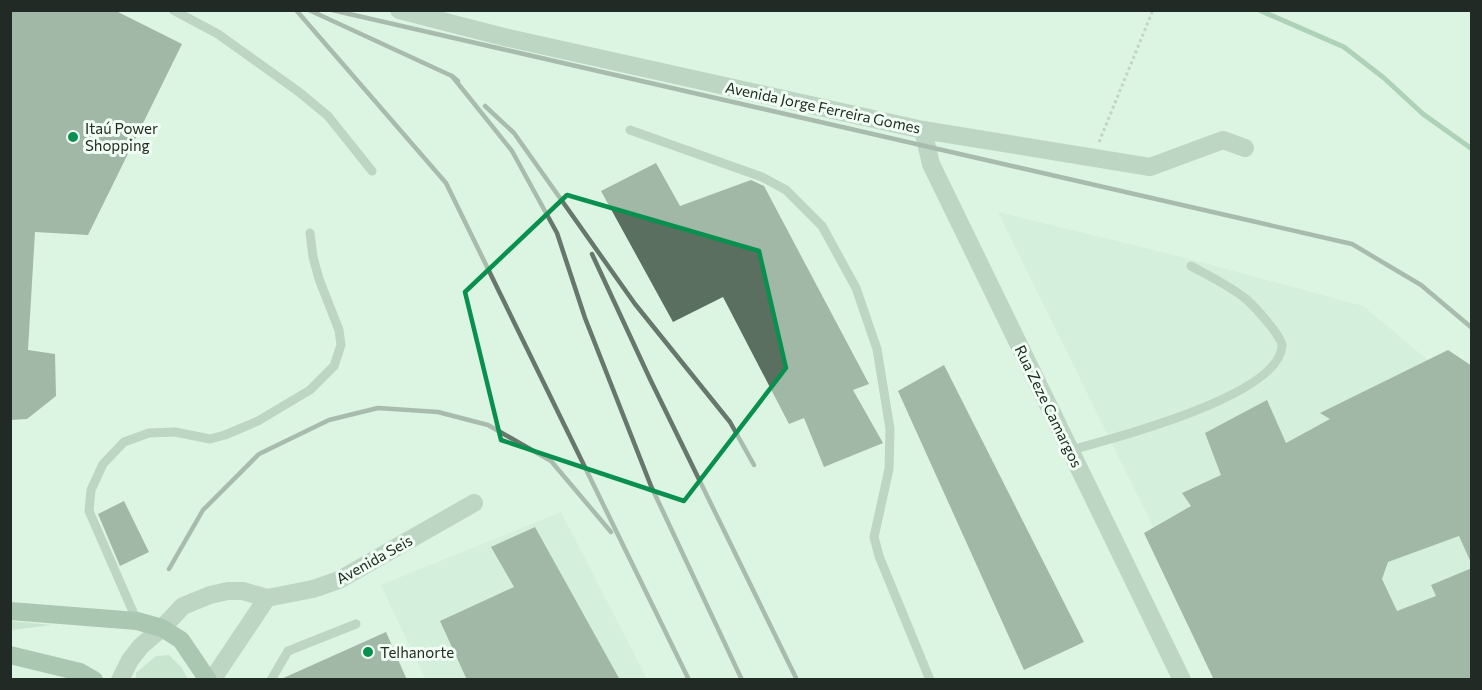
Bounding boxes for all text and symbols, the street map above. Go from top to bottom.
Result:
street label: Avenida Jorge Ferreira Gomes [724,78,922,137]
place label: Itaú Power Shopping [85,119,158,154]
marker: Itaú Power Shopping [66,130,80,144]
street label: Rua Zeze Camargos [1012,342,1087,470]
street label: Avenida Seis [333,531,415,587]
place label: Telhanorte [380,643,454,661]
marker: Telhanorte [361,645,375,659]

